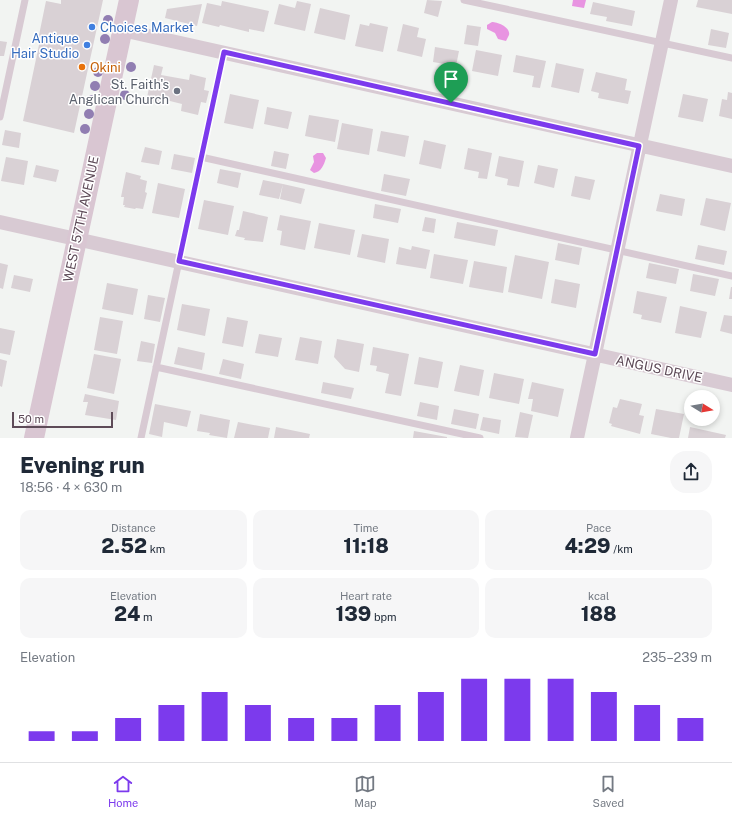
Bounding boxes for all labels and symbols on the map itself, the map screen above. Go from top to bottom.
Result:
place label: Choices Market [100,20,194,35]
marker: Choices Market [87,22,97,32]
place label: Antique Hair Studio [11,31,79,61]
marker: Antique Hair Studio [82,40,92,50]
place label: Okini [90,60,121,75]
marker: Okini [77,62,87,72]
pin [434,62,468,103]
place label: St. Faith's Anglican Church [69,77,169,107]
marker: St. Faith's Anglican Church [172,86,182,96]
street label: WEST 57TH AVENUE [60,155,102,283]
street label: ANGUS DRIVE [614,353,704,385]
north arrow [684,390,720,426]
scale bar [12,410,113,429]

